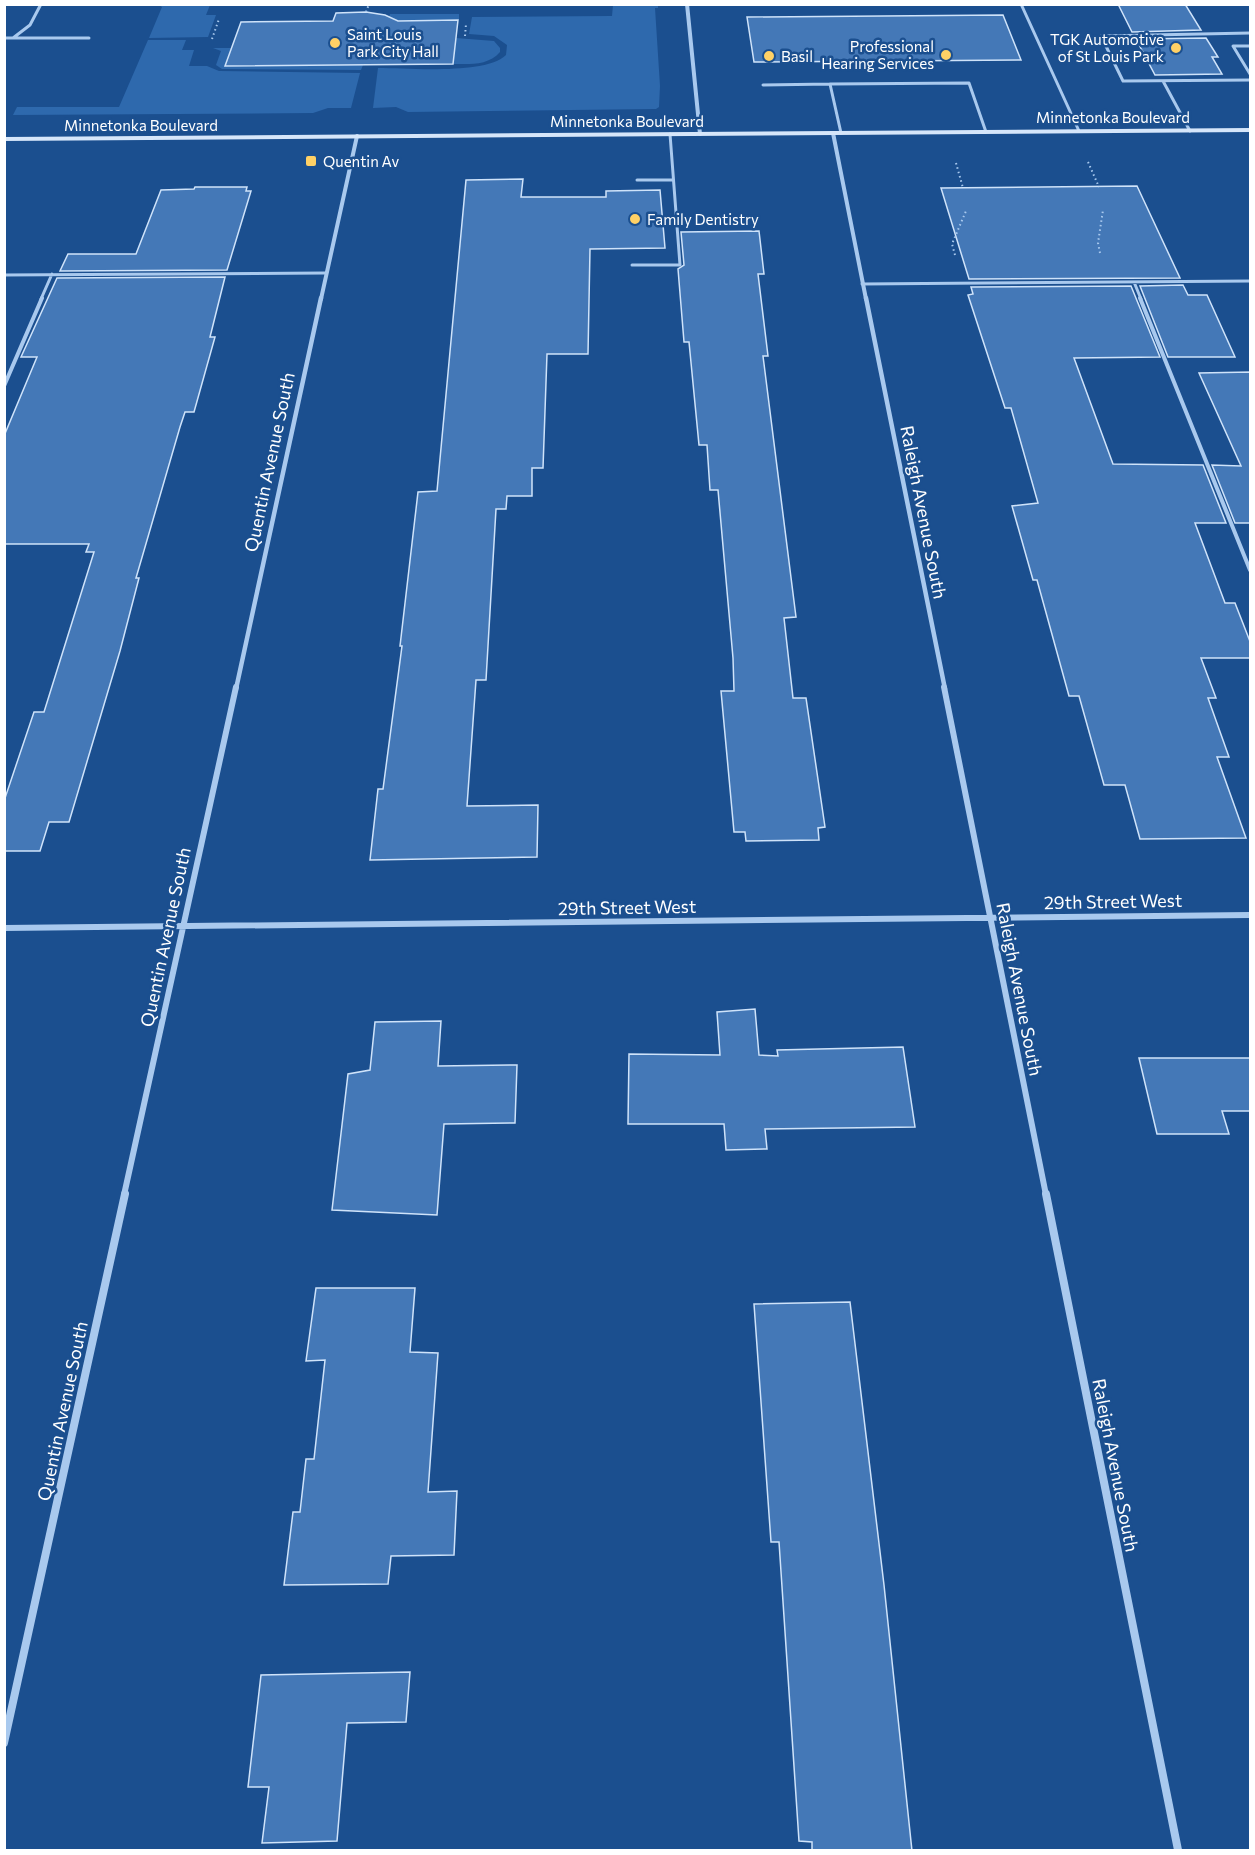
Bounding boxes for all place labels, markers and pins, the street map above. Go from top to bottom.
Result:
place label: Saint Louis Park City Hall [347,25,439,60]
place label: TGK Automotive of St Louis Park [1050,30,1164,65]
marker: Saint Louis Park City Hall [328,36,342,50]
place label: Professional Hearing Services [821,37,934,72]
marker: TGK Automotive of St Louis Park [1169,41,1183,55]
place label: Basil [781,47,813,65]
marker: Professional Hearing Services [939,48,953,62]
marker: Basil [762,49,776,63]
place label: Quentin Av [323,152,399,170]
marker: Quentin Av [304,154,318,168]
place label: Family Dentistry [647,210,759,228]
marker: Family Dentistry [628,212,642,226]

